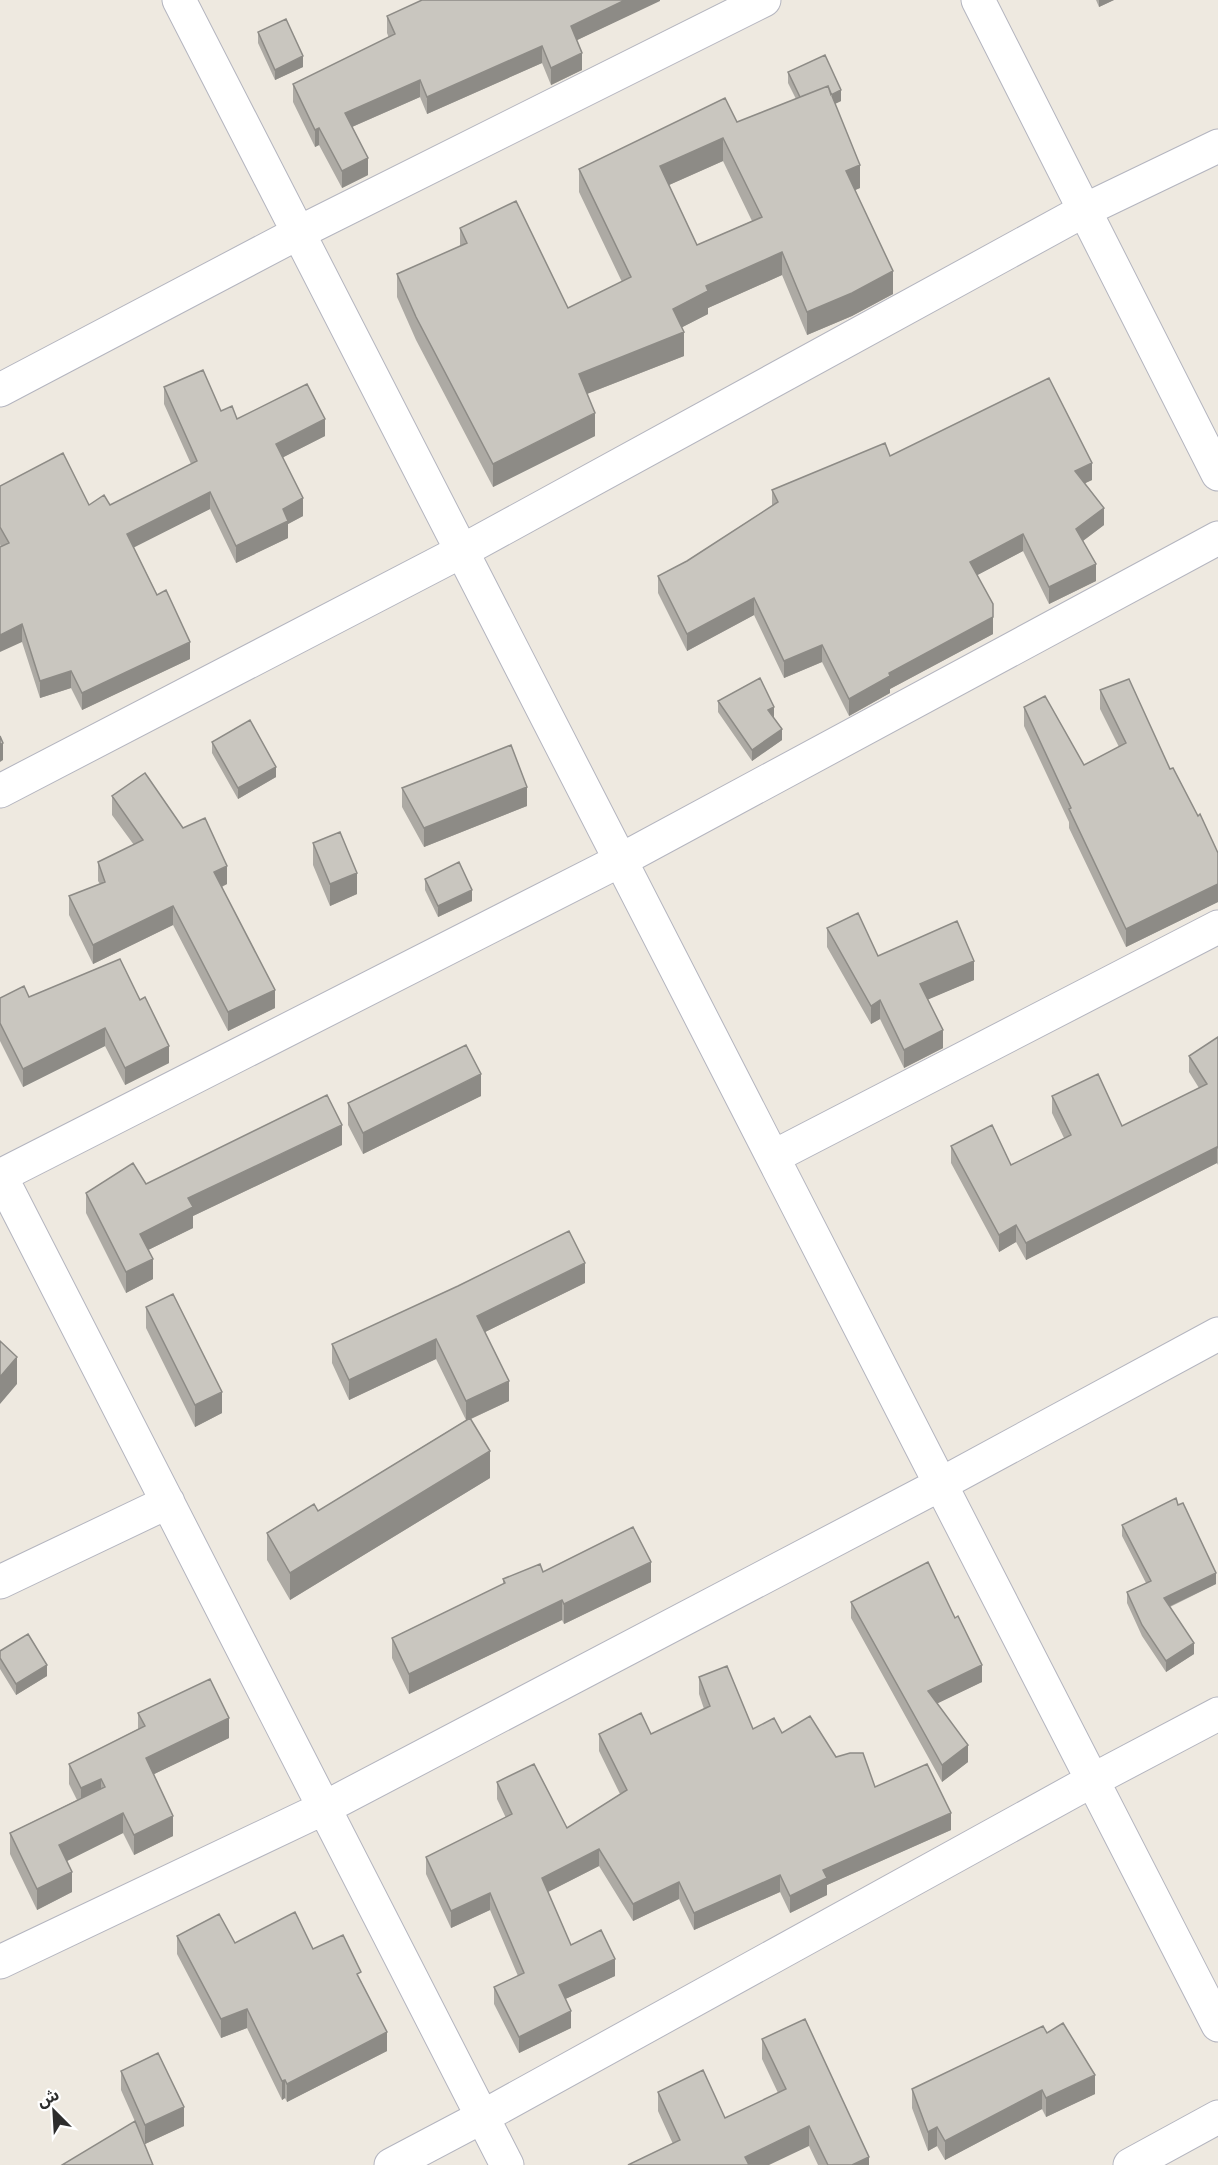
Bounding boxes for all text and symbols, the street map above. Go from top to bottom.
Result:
north arrow [24,2081,84,2141]
text: ش [34,2084,62,2111]

